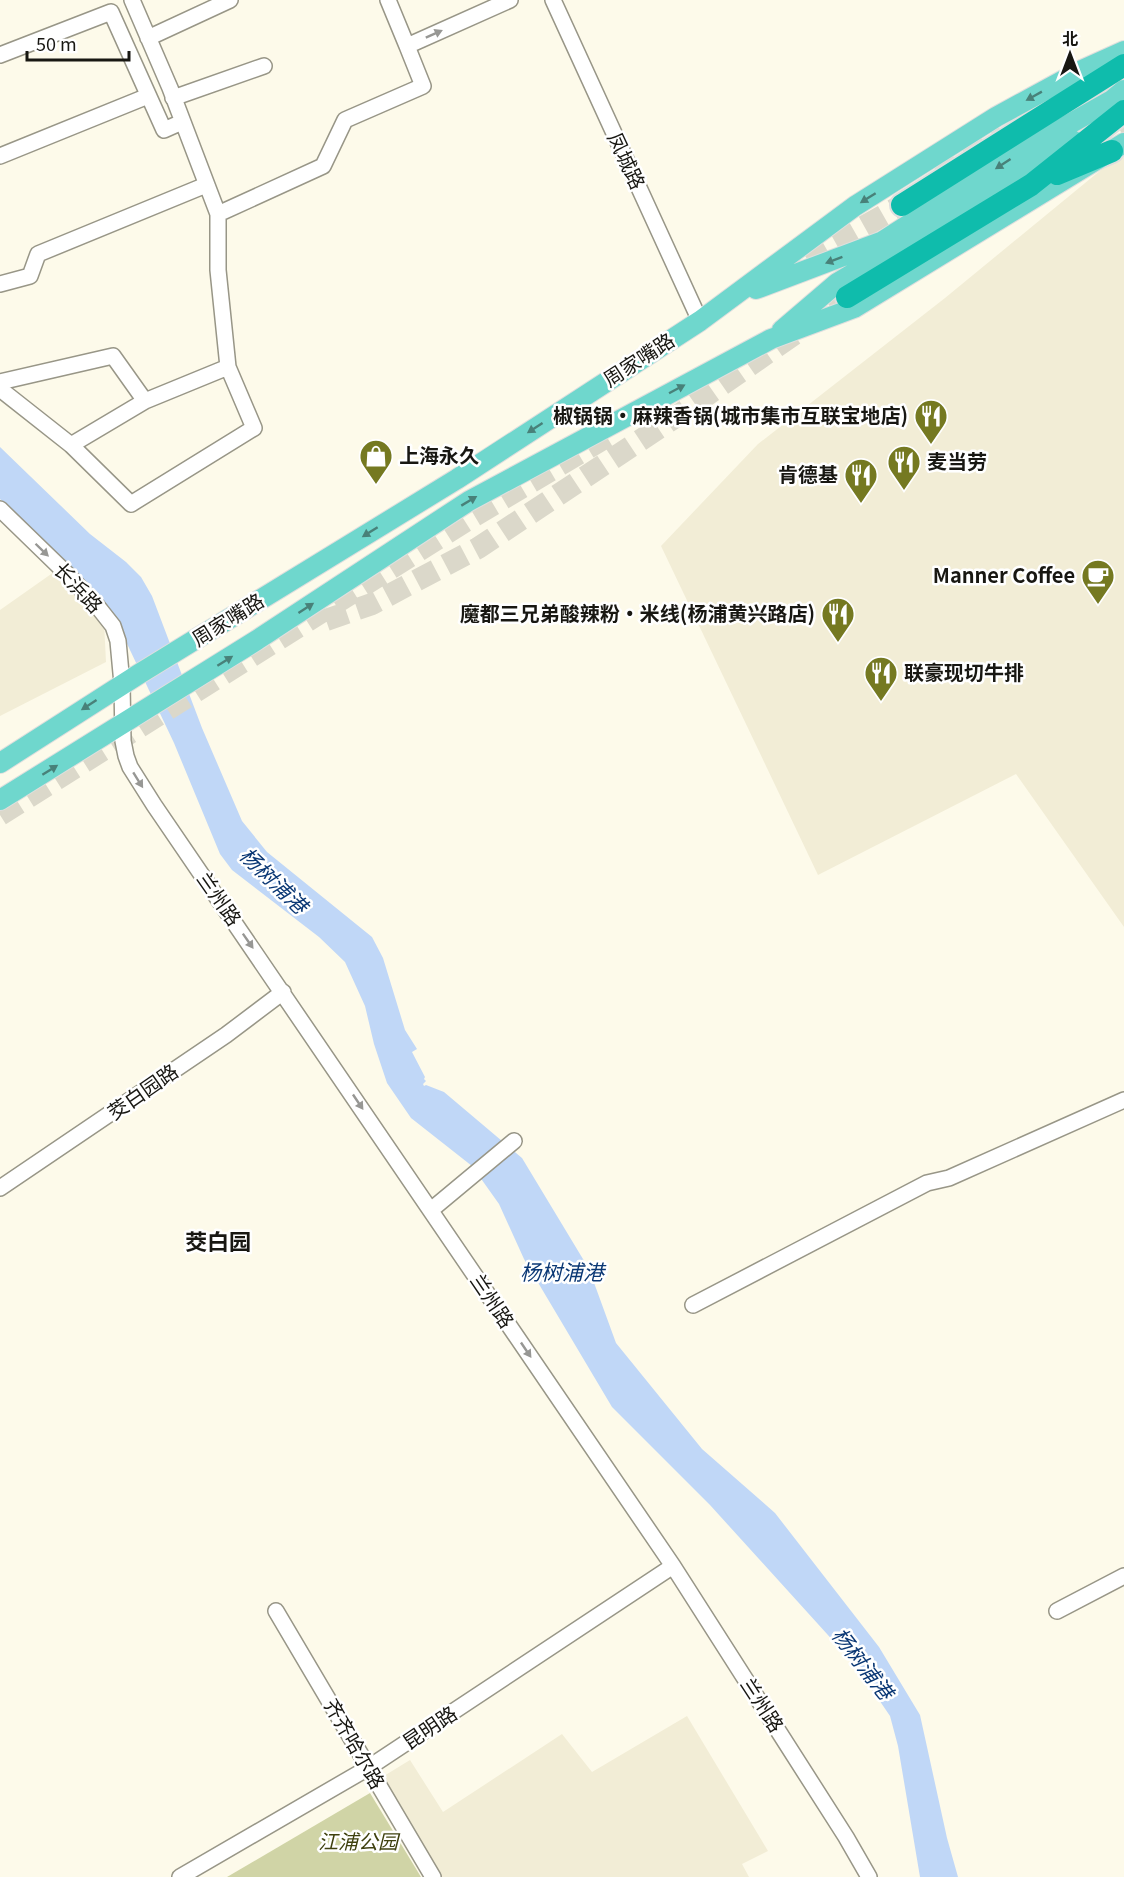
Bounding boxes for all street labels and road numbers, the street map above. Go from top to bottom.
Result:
street label: 凤城路 [602,127,653,194]
street label: 周家嘴路 [597,325,680,393]
street label: 长浜路 [48,555,110,619]
street label: 周家嘴路 [186,585,269,652]
street label: 兰州路 [191,865,249,931]
street label: 茭白园路 [101,1056,183,1126]
street label: 兰州路 [464,1267,522,1333]
street label: 兰州路 [735,1671,792,1737]
street label: 齐齐哈尔路 [318,1693,393,1794]
street label: 昆明路 [396,1698,462,1756]

